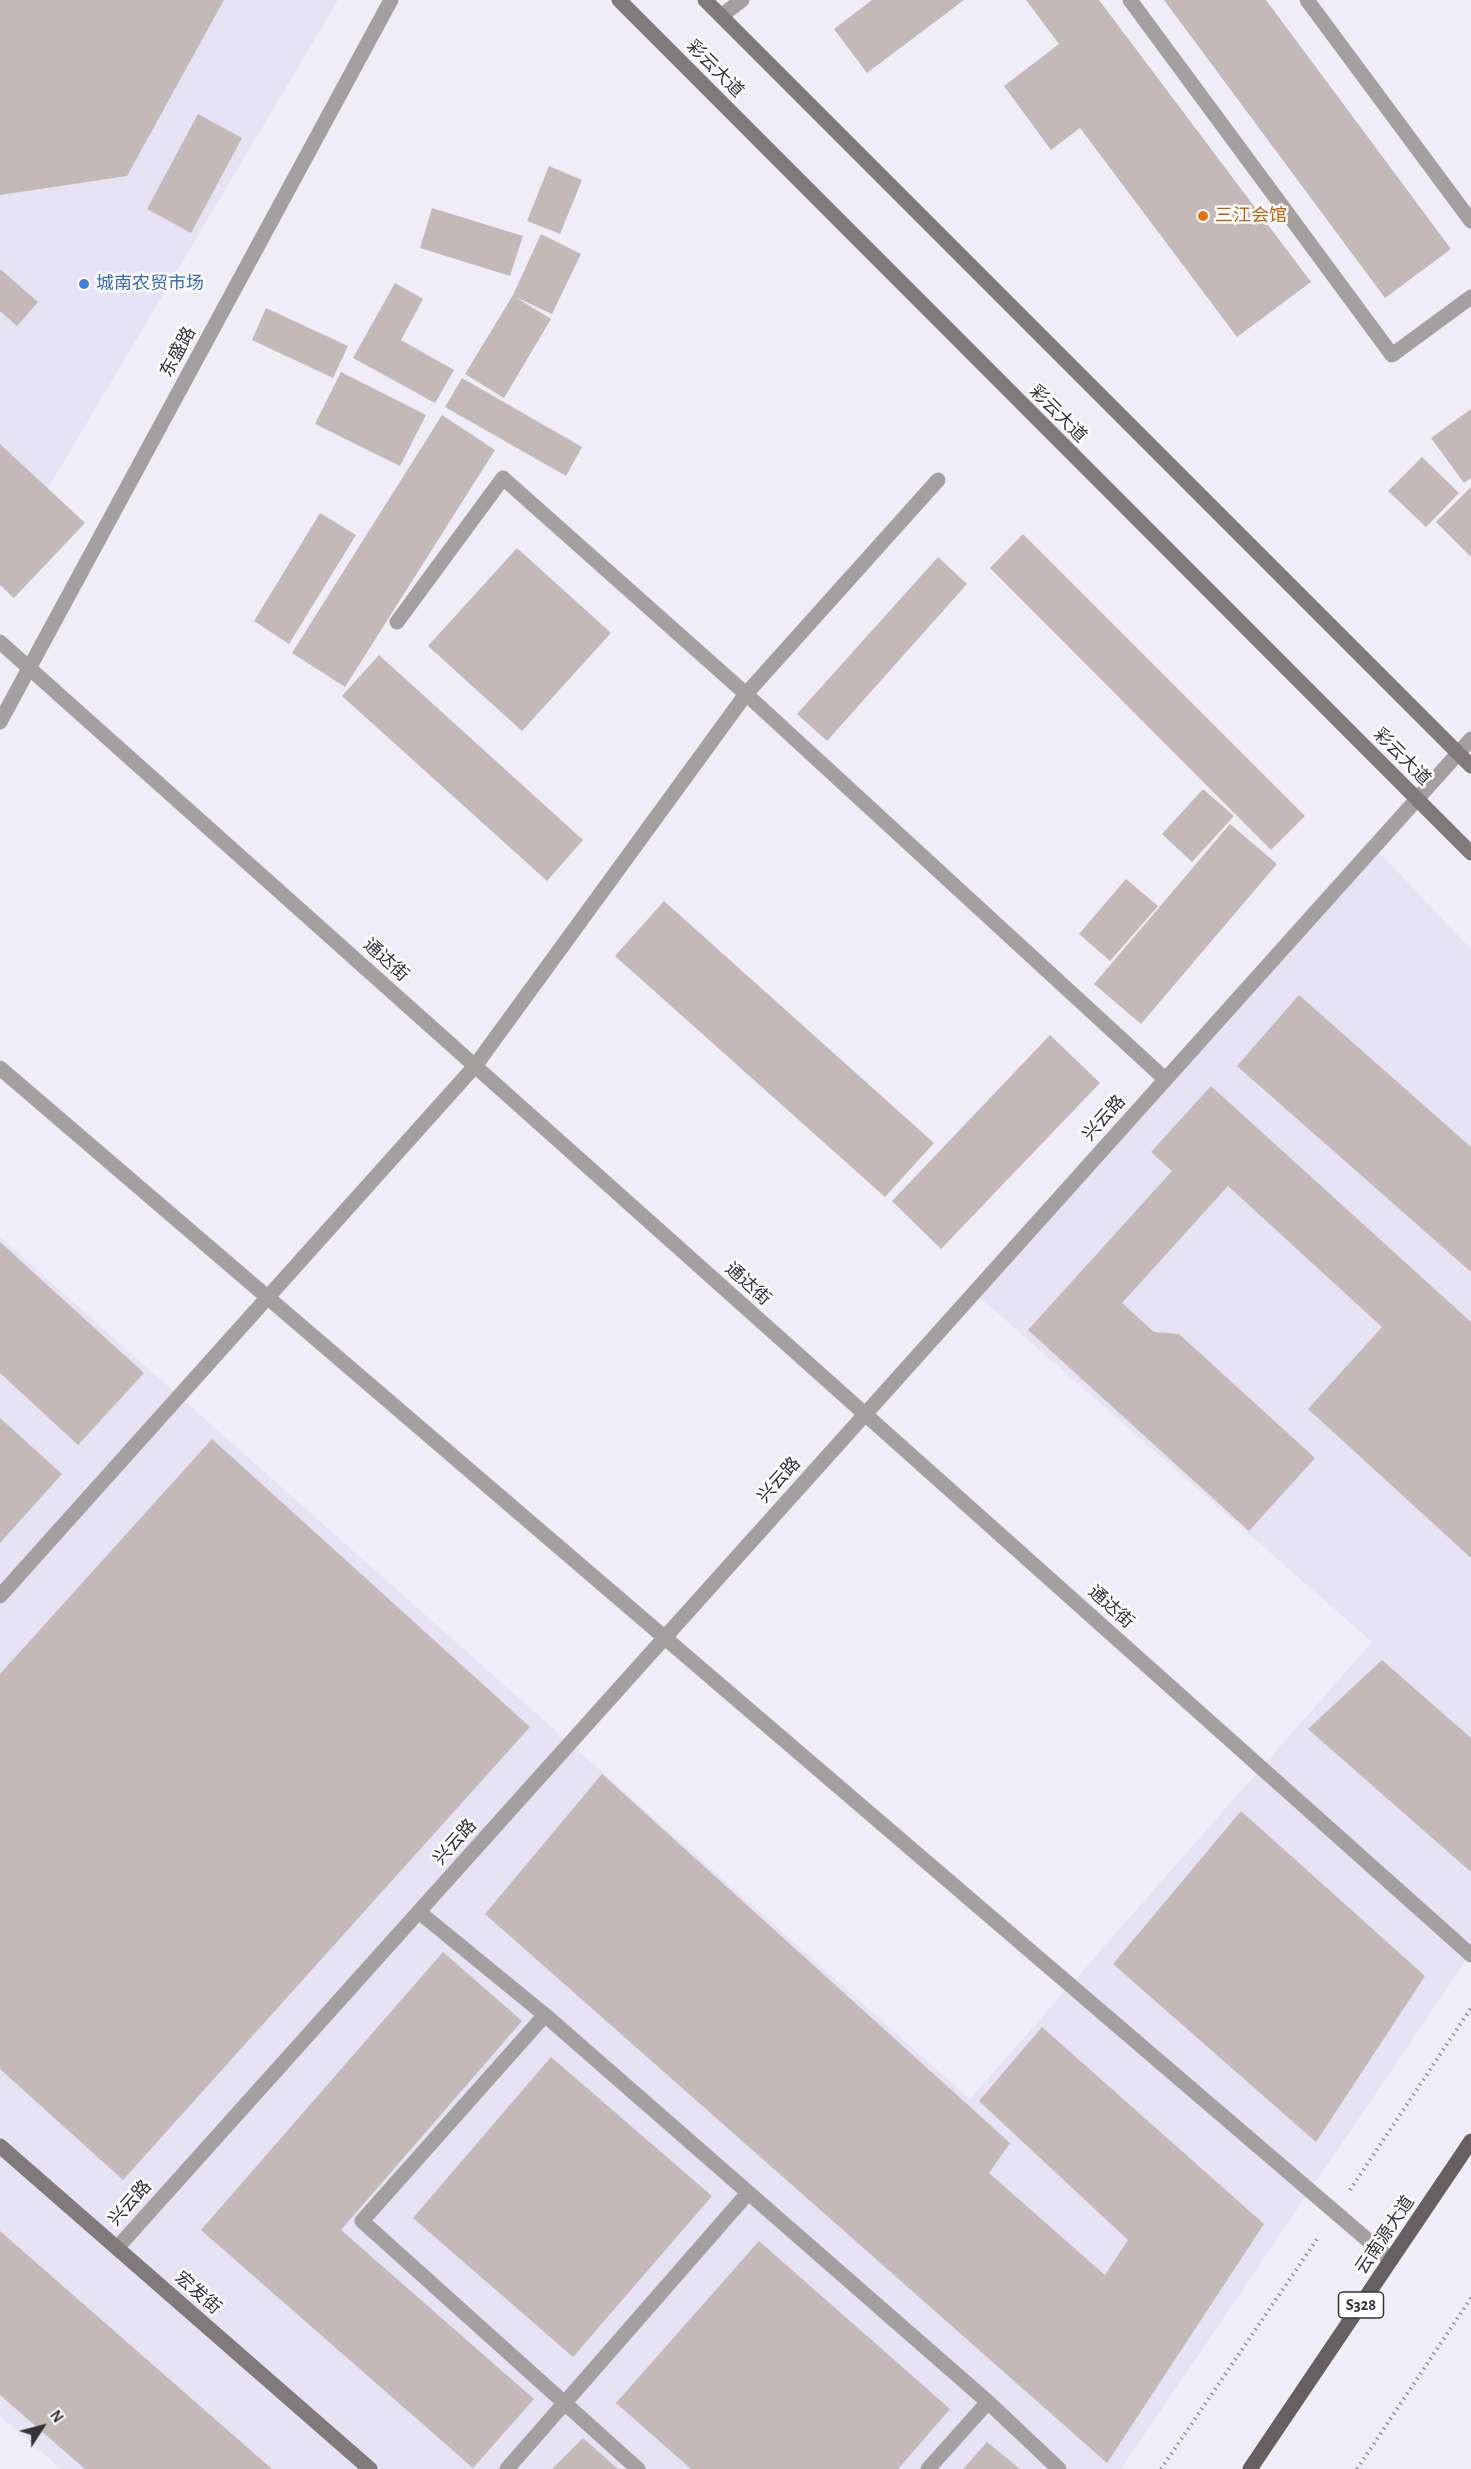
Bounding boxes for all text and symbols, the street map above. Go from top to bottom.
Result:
street label: 彩云大道 [682,36,748,102]
place label: 三江会馆 [1215,205,1287,227]
marker: 三江会馆 [1196,209,1210,223]
place label: 城南农贸市场 [96,273,204,295]
marker: 城南农贸市场 [77,277,91,291]
street label: 东盛路 [155,323,201,381]
street label: 彩云大道 [1025,381,1091,447]
street label: 彩云大道 [1369,724,1435,790]
street label: 通达街 [359,934,413,986]
street label: 兴云路 [1078,1091,1130,1145]
street label: 通达街 [721,1258,775,1310]
street label: 兴云路 [753,1453,805,1507]
street label: 通达街 [1084,1581,1138,1633]
street label: 兴云路 [429,1815,481,1869]
street label: 兴云路 [104,2176,156,2230]
street label: 云南源大道 [1351,2192,1419,2278]
street label: 宏发街 [171,2267,225,2319]
road number: S328 [1338,2292,1384,2318]
north arrow [12,2397,72,2457]
text: N [47,2407,66,2426]

